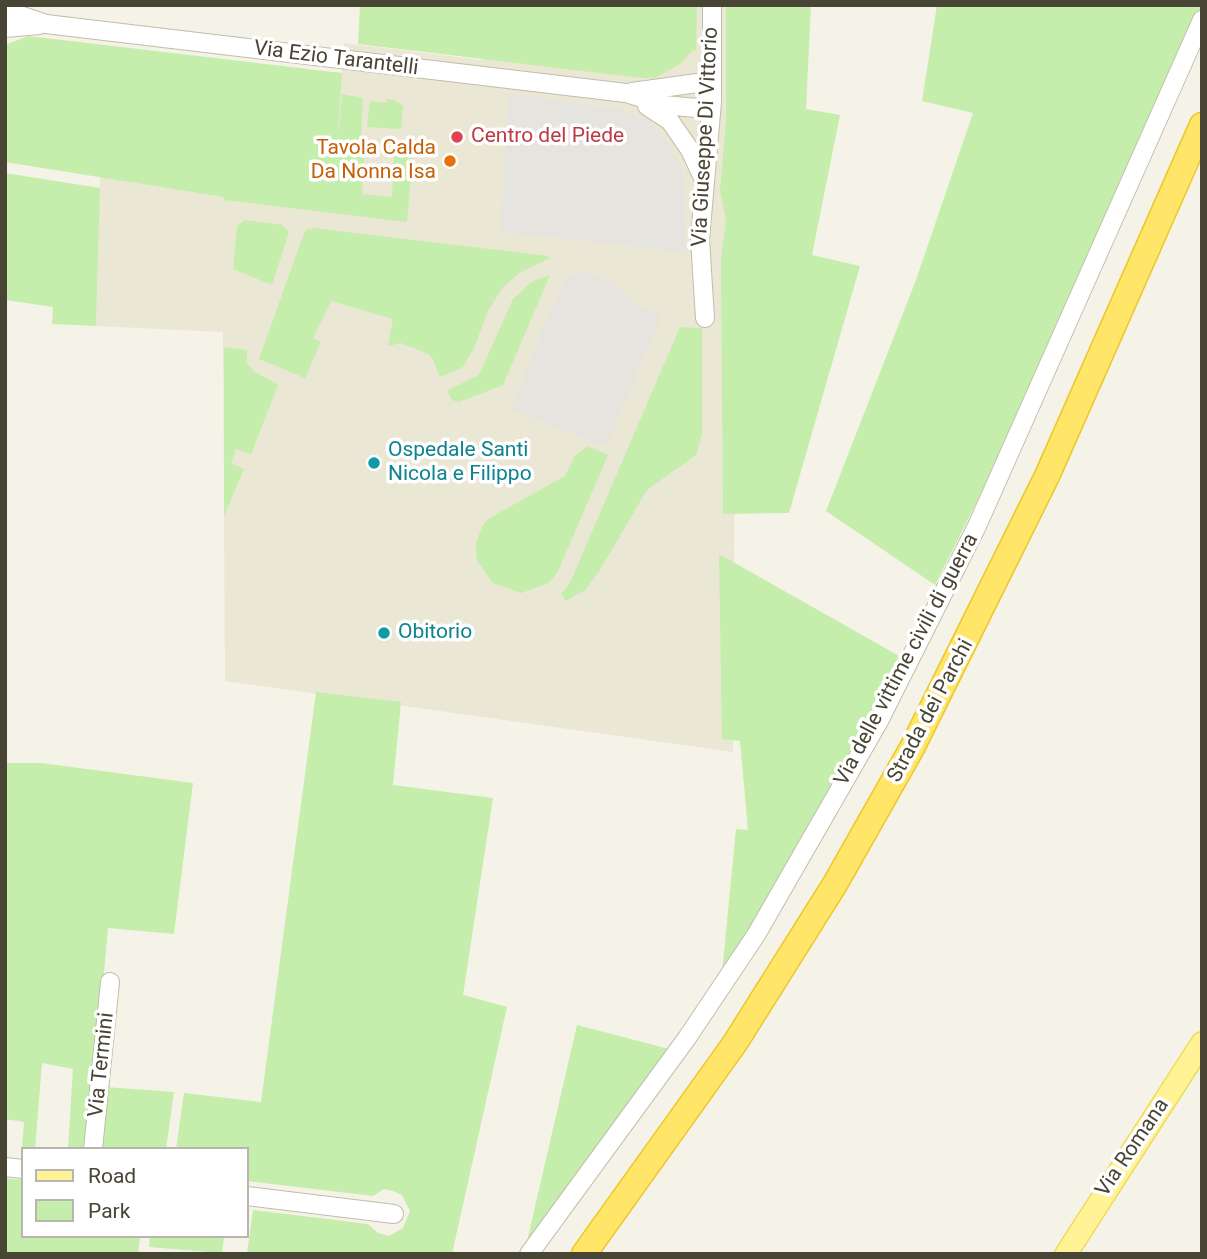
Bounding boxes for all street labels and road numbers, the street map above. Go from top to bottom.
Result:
street label: Via Giuseppe Di Vittorio [688,26,724,248]
street label: Via Ezio Tarantelli [252,36,420,82]
street label: Via delle vittime civili di guerra [830,529,984,791]
street label: Strada dei Parchi [883,635,979,787]
street label: Via Termini [84,1011,120,1119]
street label: Via Romana [1091,1094,1175,1202]

